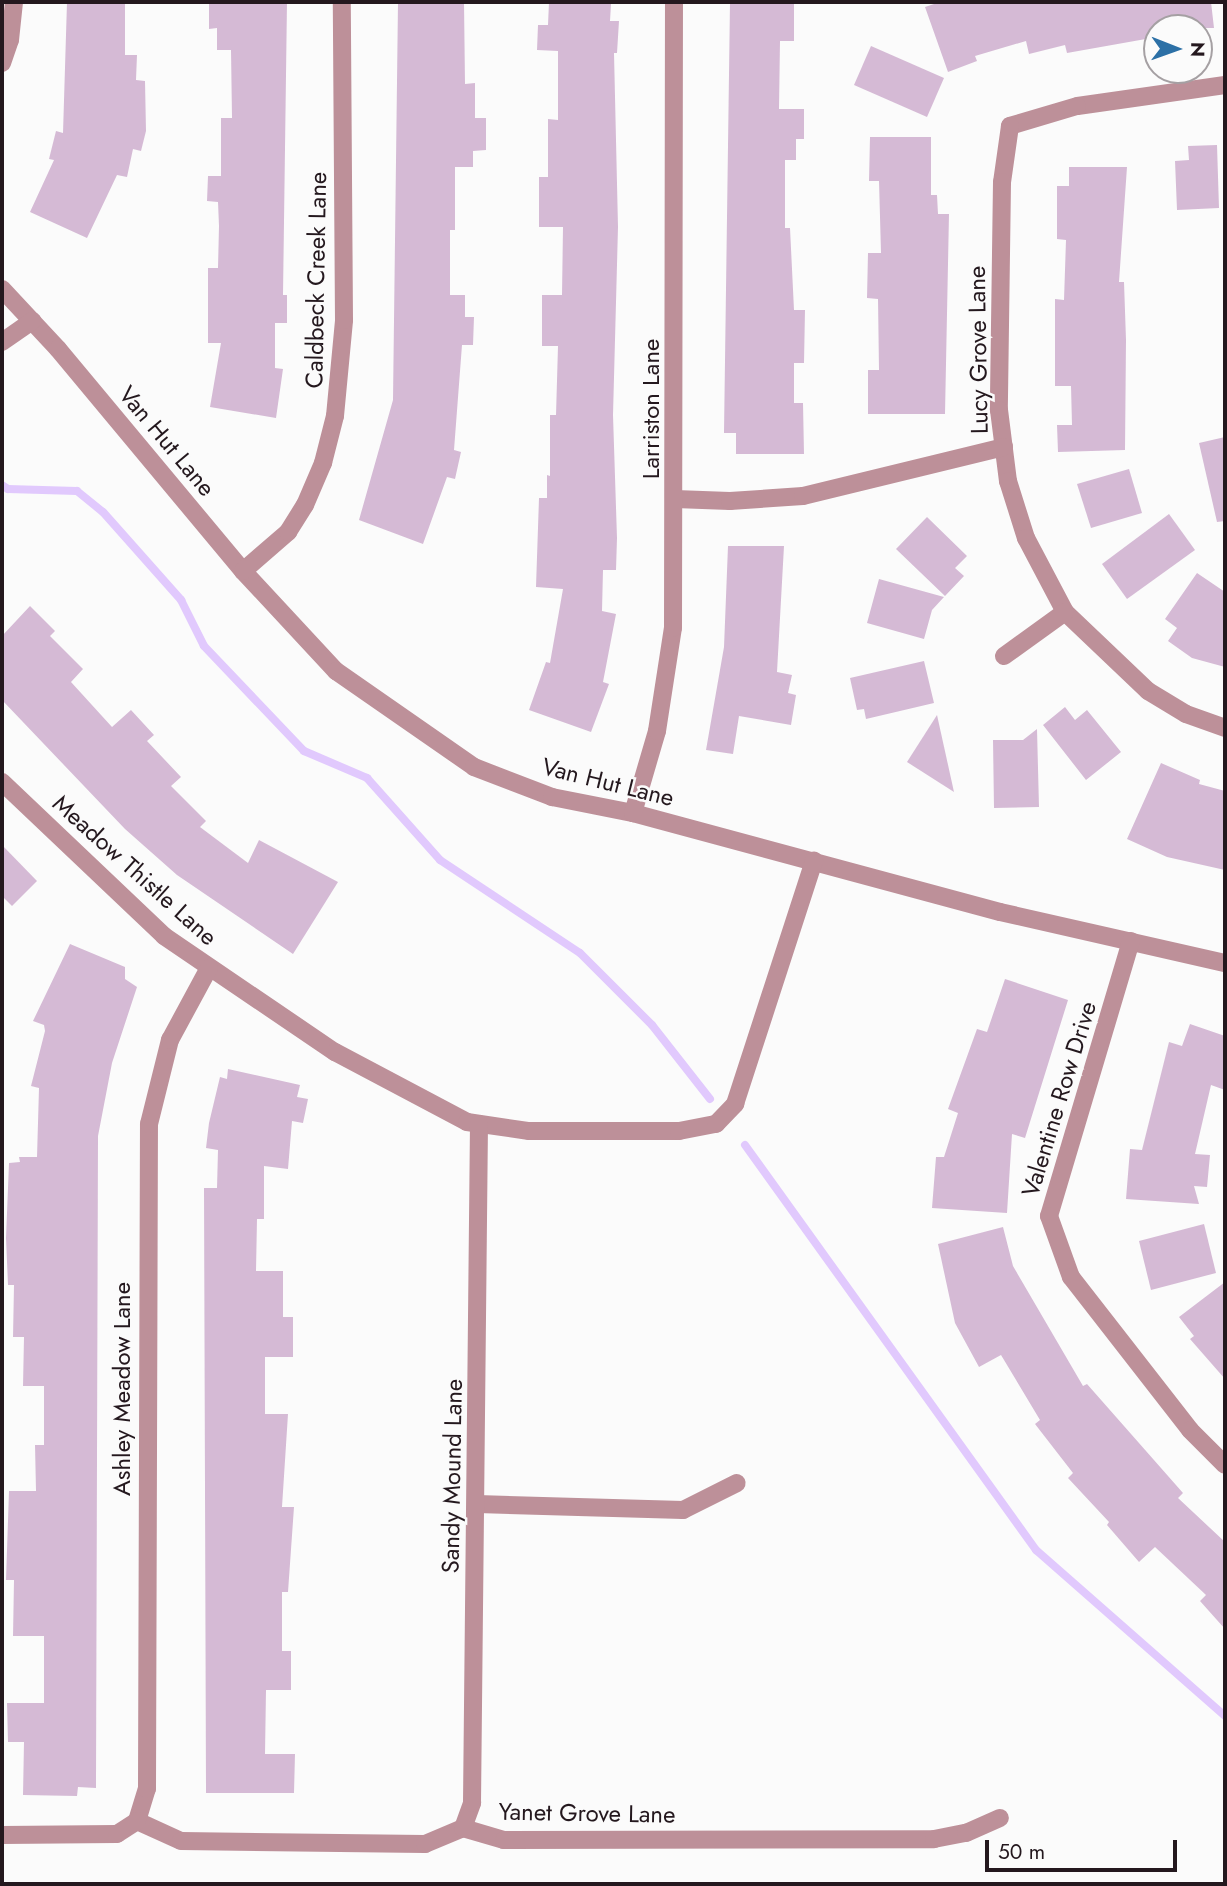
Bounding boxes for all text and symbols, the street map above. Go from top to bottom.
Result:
north arrow [1143,14,1213,84]
text: N [1184,42,1211,57]
street label: Caldbeck Creek Lane [300,171,332,389]
street label: Lucy Grove Lane [962,266,994,434]
street label: Larriston Lane [637,339,665,479]
street label: Van Hut Lane [113,380,221,502]
street label: Van Hut Lane [539,752,677,812]
street label: Meadow Thistle Lane [47,789,223,951]
street label: Valentine Row Drive [1016,998,1102,1200]
street label: Ashley Meadow Lane [108,1282,136,1496]
street label: Sandy Mound Lane [436,1378,468,1574]
street label: Yanet Grove Lane [498,1797,676,1829]
scale bar [989,1826,1182,1870]
text: 50 m [998,1837,1045,1867]

